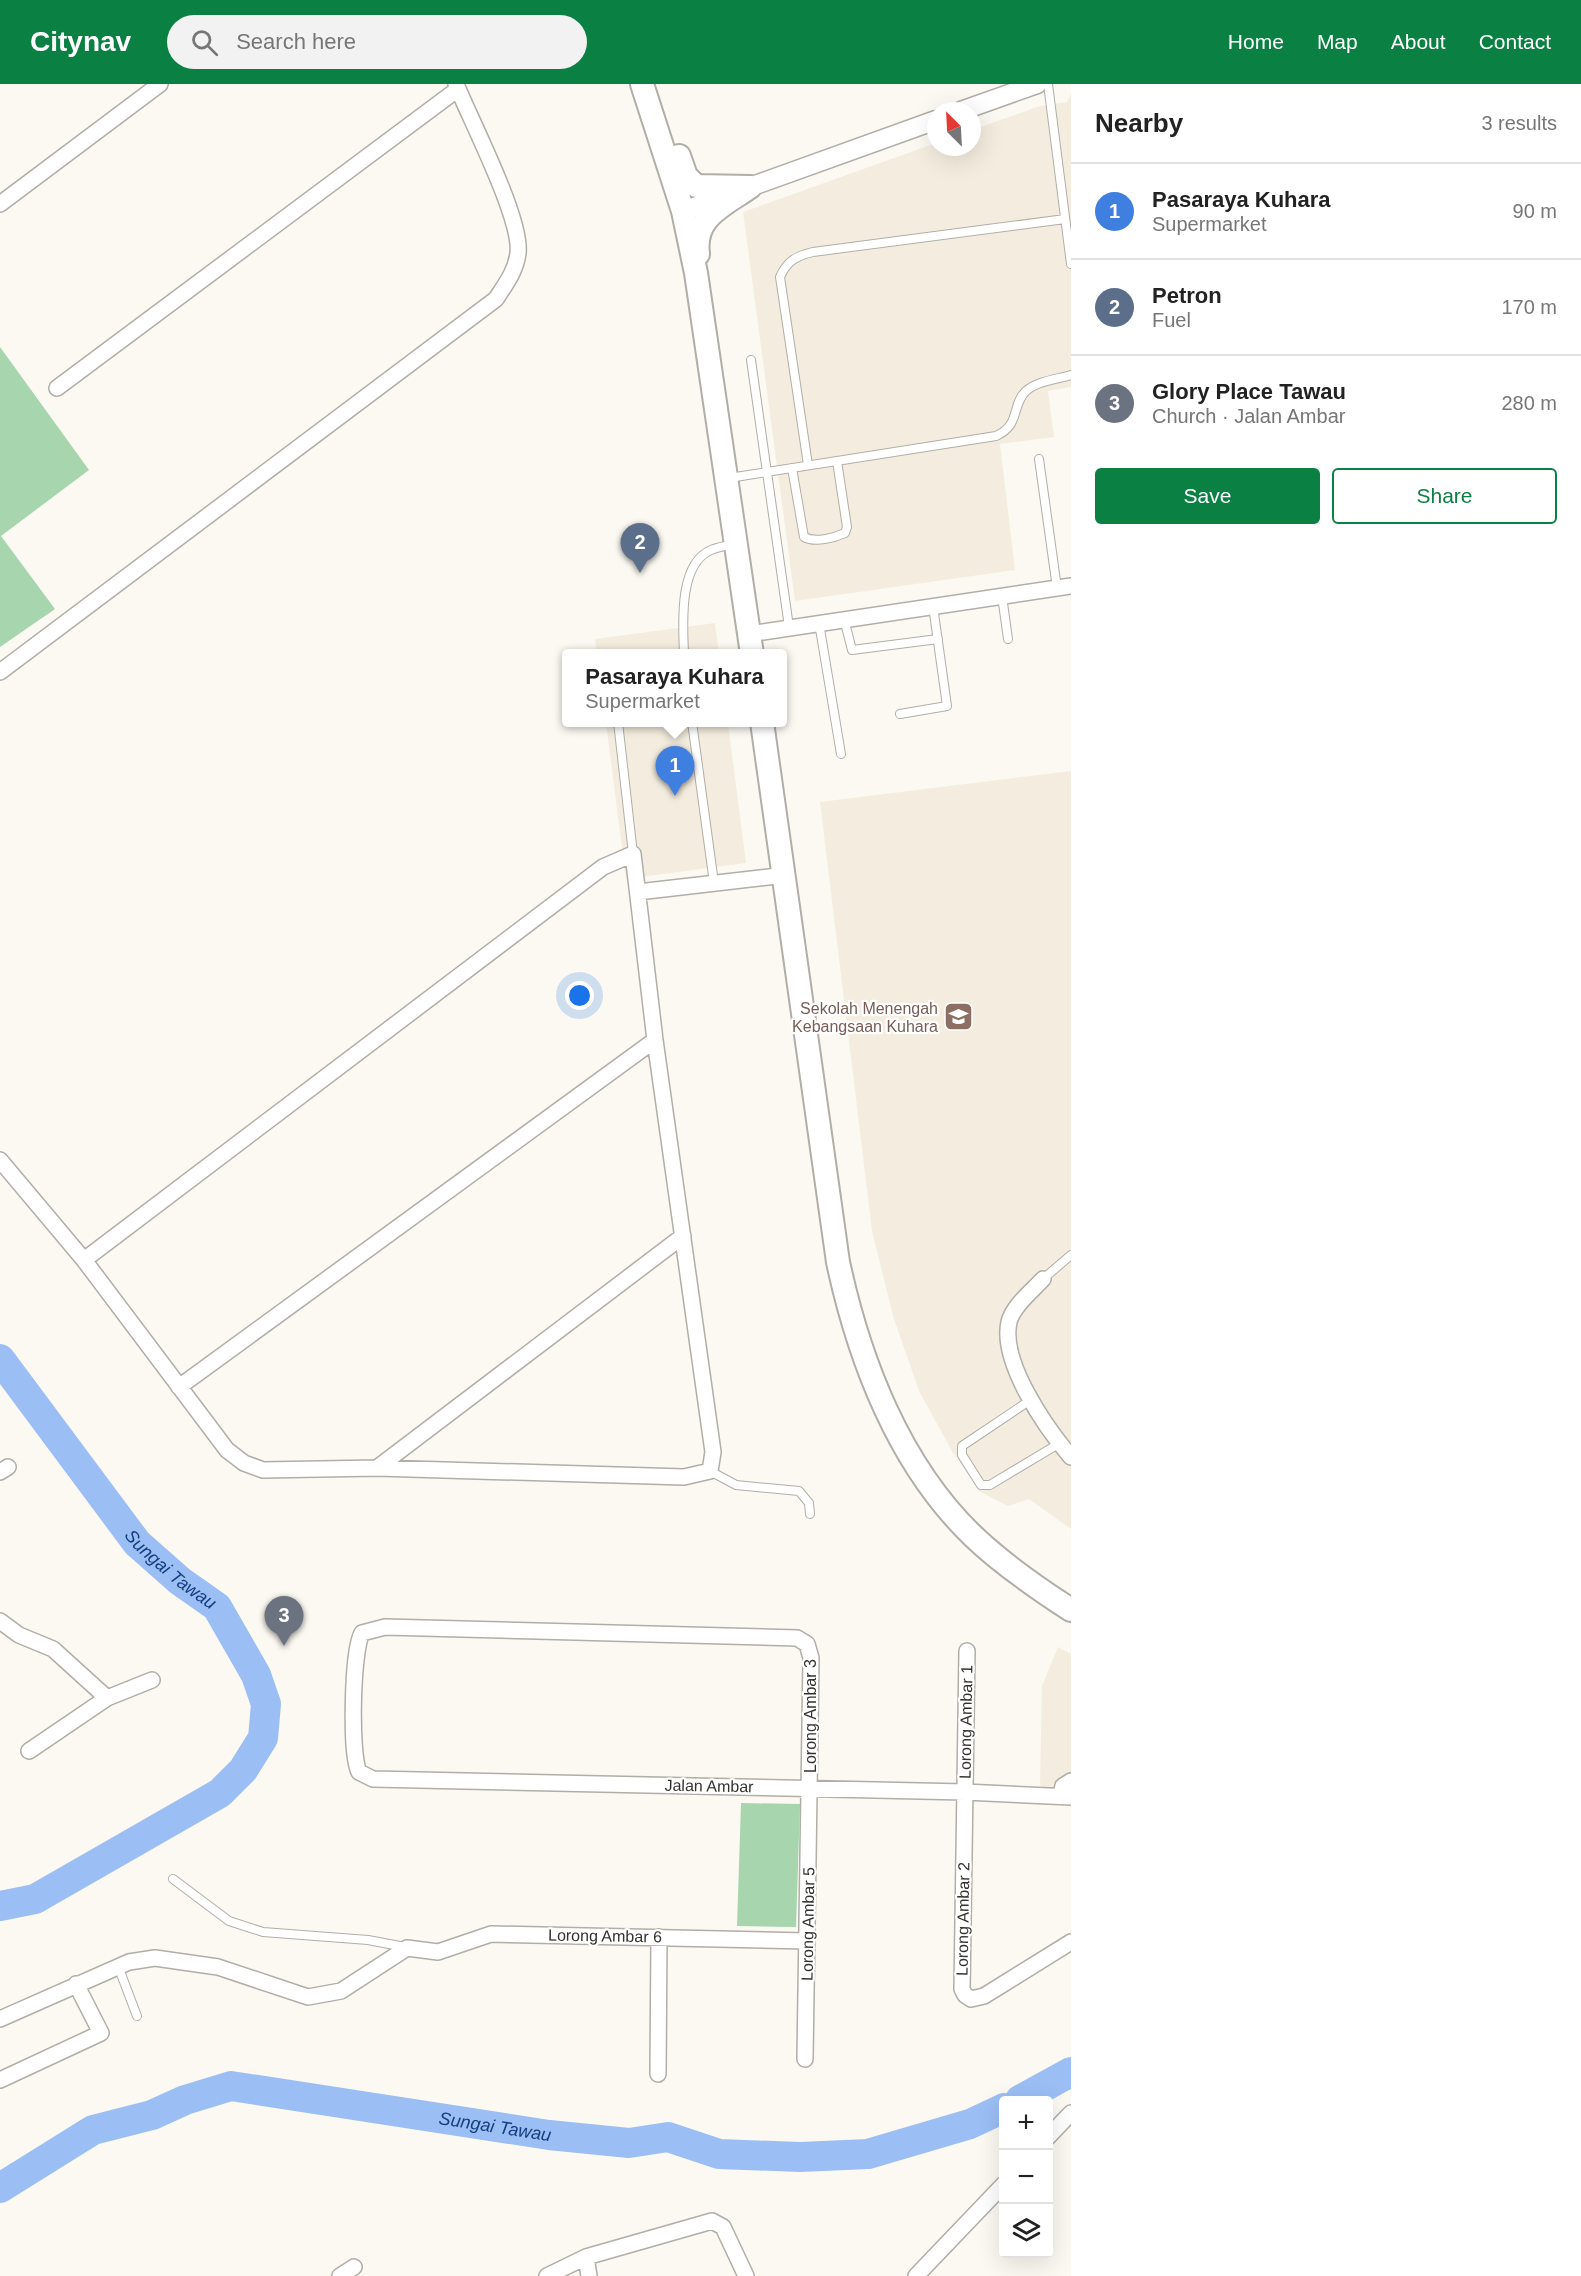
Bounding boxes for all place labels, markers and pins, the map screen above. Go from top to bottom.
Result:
pin: 2 [620,524,660,573]
pin: 1 [656,746,694,796]
place label: Sekolah Menengah Kebangsaan Kuhara [792,1000,938,1035]
school or university icon: Sekolah Menengah Kebangsaan Kuhara [943,1001,975,1033]
pin: 3 [264,1596,304,1646]

